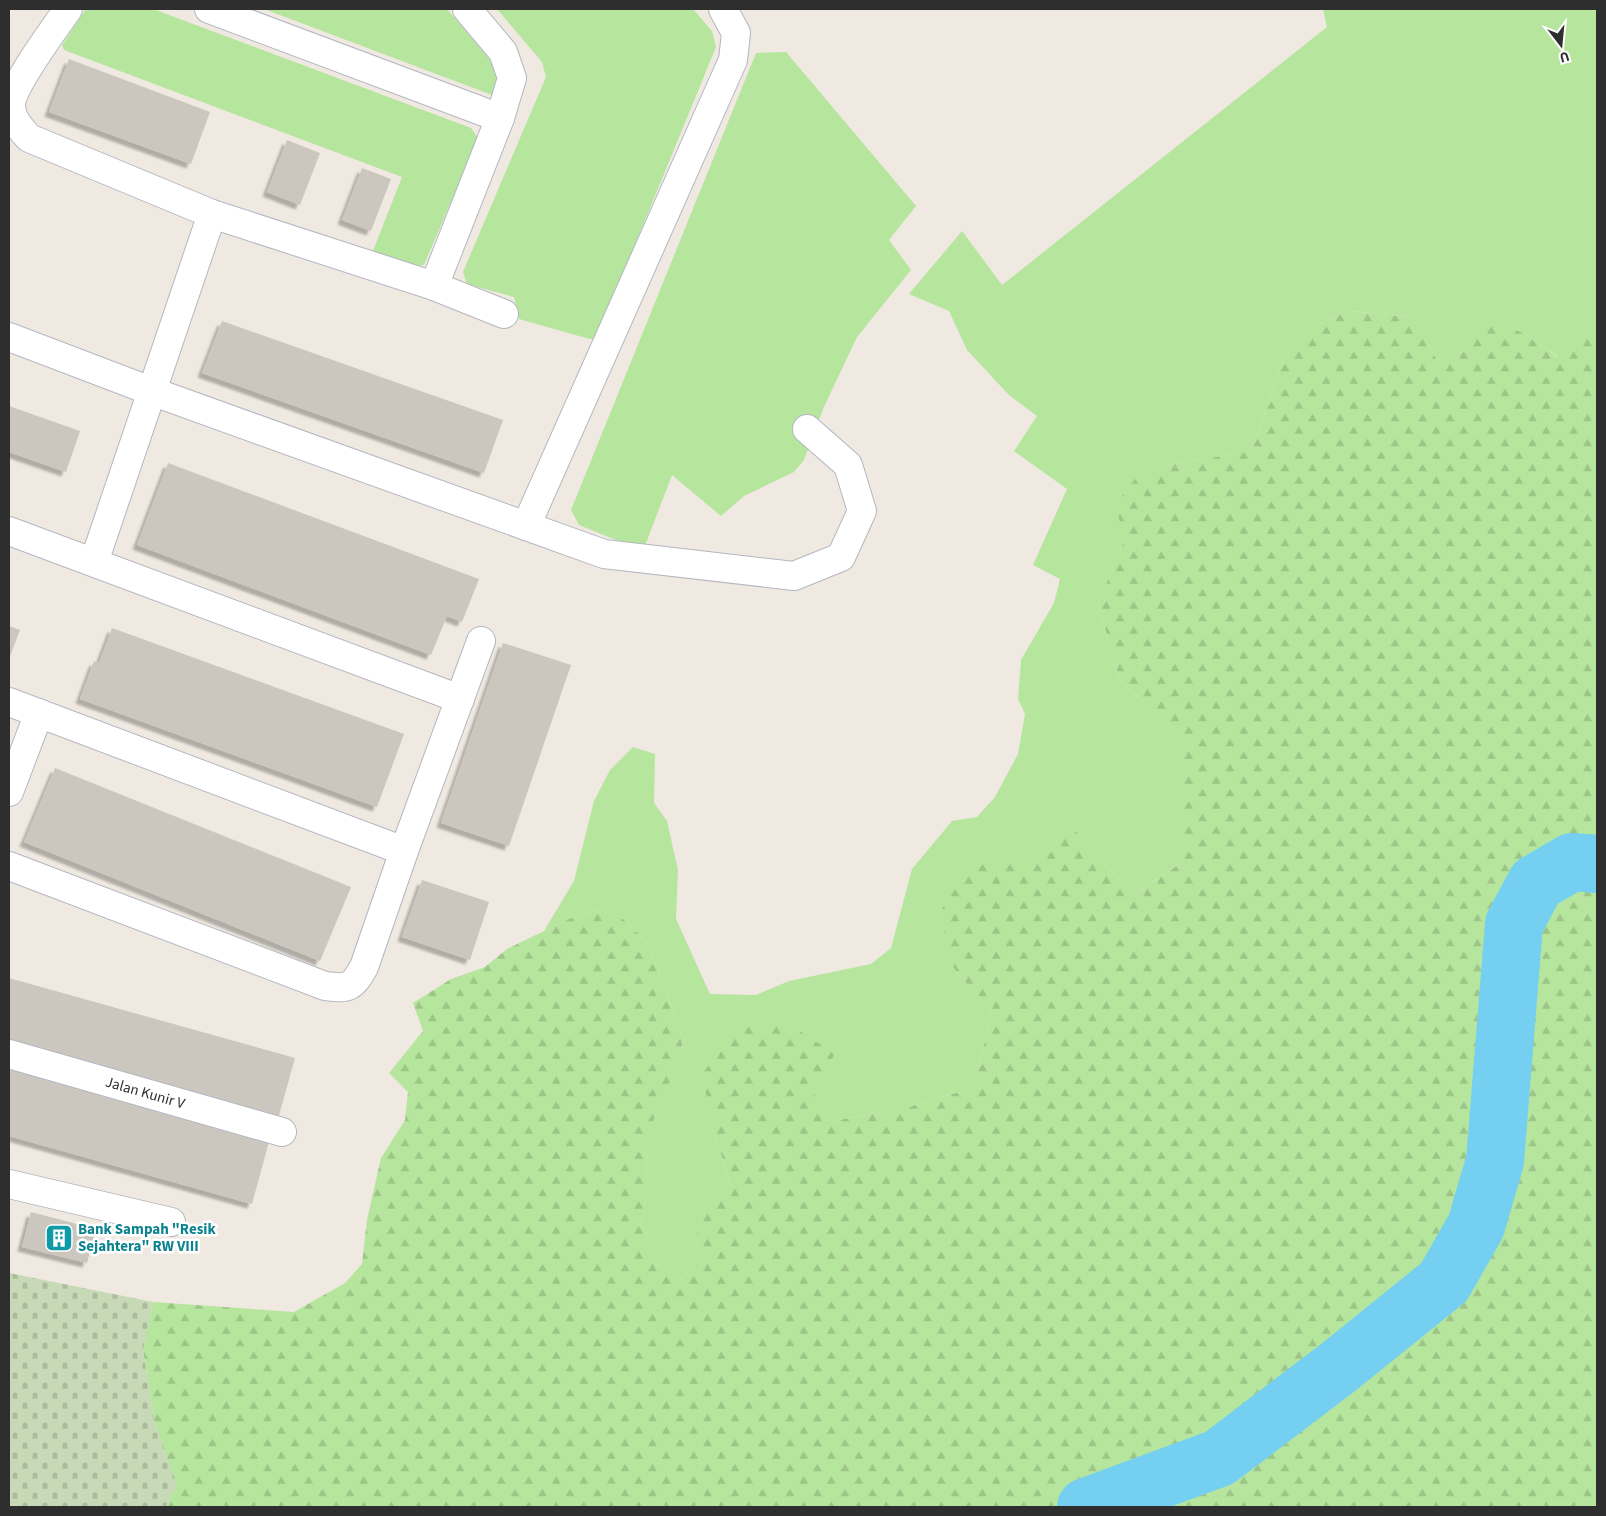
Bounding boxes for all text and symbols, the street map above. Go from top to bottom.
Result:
north arrow [1536,20,1586,70]
text: U [1557,46,1572,67]
street label: Jalan Kunir V [103,1072,187,1114]
place label: Bank Sampah "Resik Sejahtera" RW VIII [78,1219,216,1257]
building icon: Bank Sampah "Resik Sejahtera" RW VIII [44,1223,74,1253]

